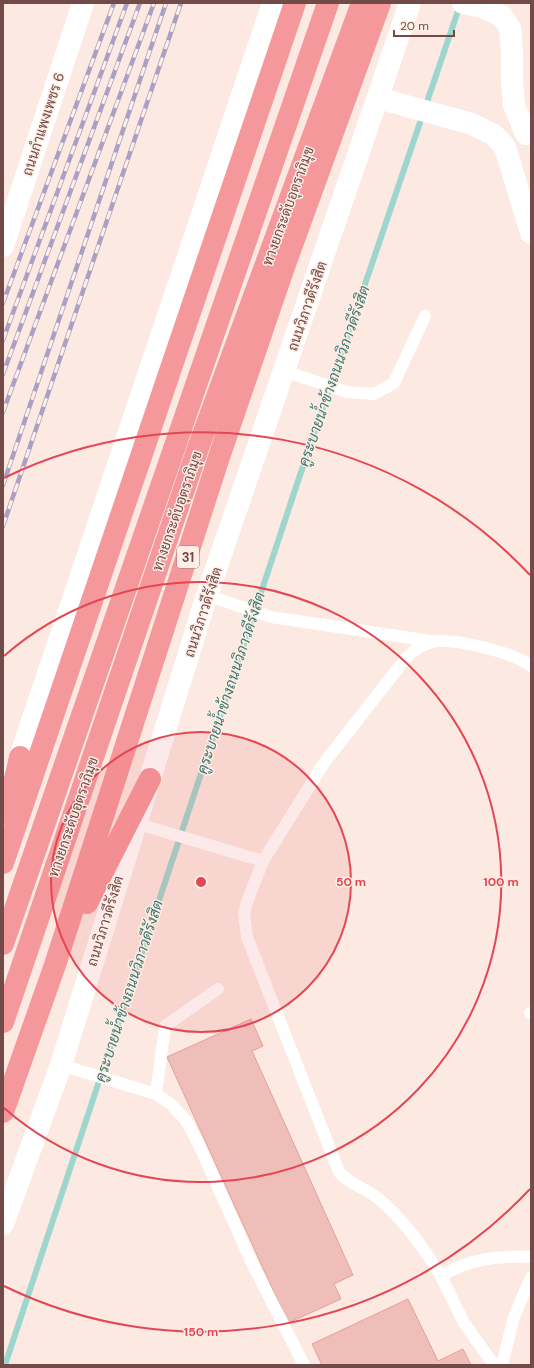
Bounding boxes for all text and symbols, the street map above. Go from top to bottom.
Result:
scale bar [394,12,454,38]
text: 20 m [400,18,429,34]
street label: ถนนกำแพงเพชร 6 [18,70,68,178]
street label: ทางยกระดับอุตราภิมุข [258,144,319,269]
street label: ถนนวิภาวดีรังสิต [283,259,331,353]
water label: คูระบายน้ำข้างถนนวิภาวดีรังสิต [291,282,374,469]
street label: ทางยกระดับอุตราภิมุข [148,449,207,574]
road number: 31 [177,546,199,568]
street label: ถนนวิภาวดีรังสิต [180,565,226,659]
water label: คูระบายน้ำข้างถนนวิภาวดีรังสิต [189,589,270,777]
street label: ทางยกระดับอุตราภิมุข [44,755,103,880]
street label: ถนนวิภาวดีรังสิต [83,874,127,968]
text: 50 m [336,874,366,890]
text: 100 m [483,874,519,890]
centre of rings [194,875,208,889]
water label: คูระบายน้ำข้างถนนวิภาวดีรังสิต [87,897,168,1085]
text: 150 m [184,1324,218,1340]

